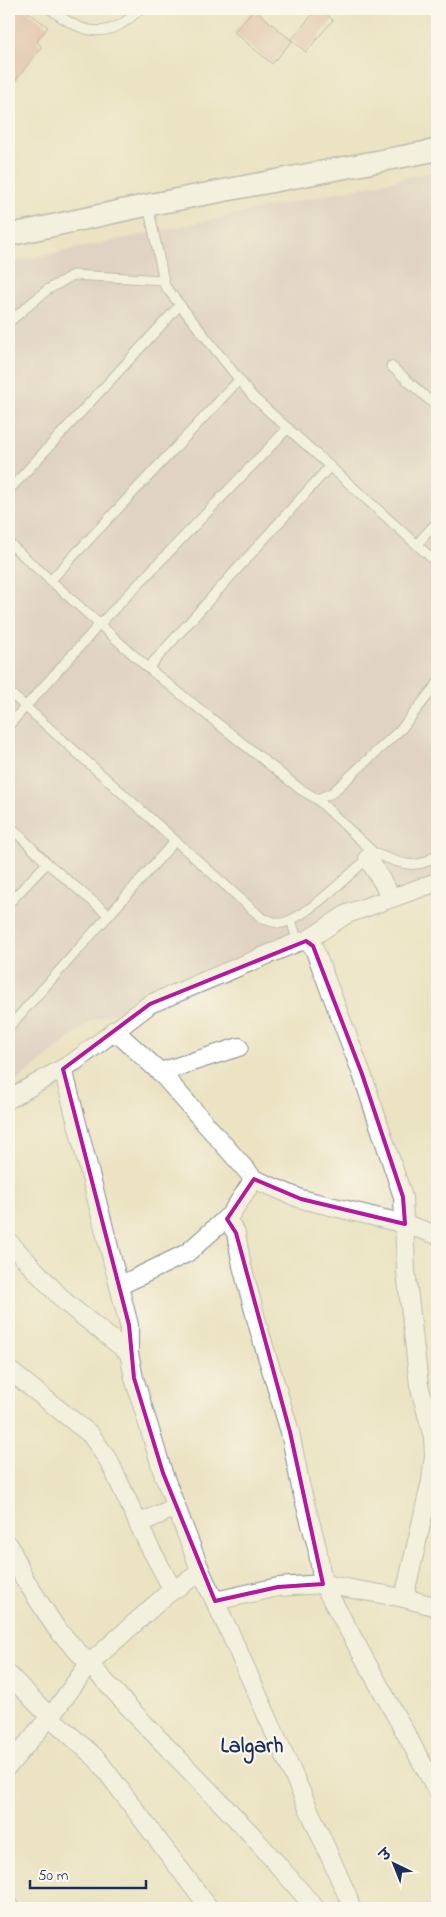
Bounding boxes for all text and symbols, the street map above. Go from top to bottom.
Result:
district label: Lalgarh [221,1731,283,1764]
north arrow [368,1840,418,1890]
text: उ [374,1844,398,1868]
scale bar [30,1857,146,1889]
text: 50 m [38,1865,69,1887]

